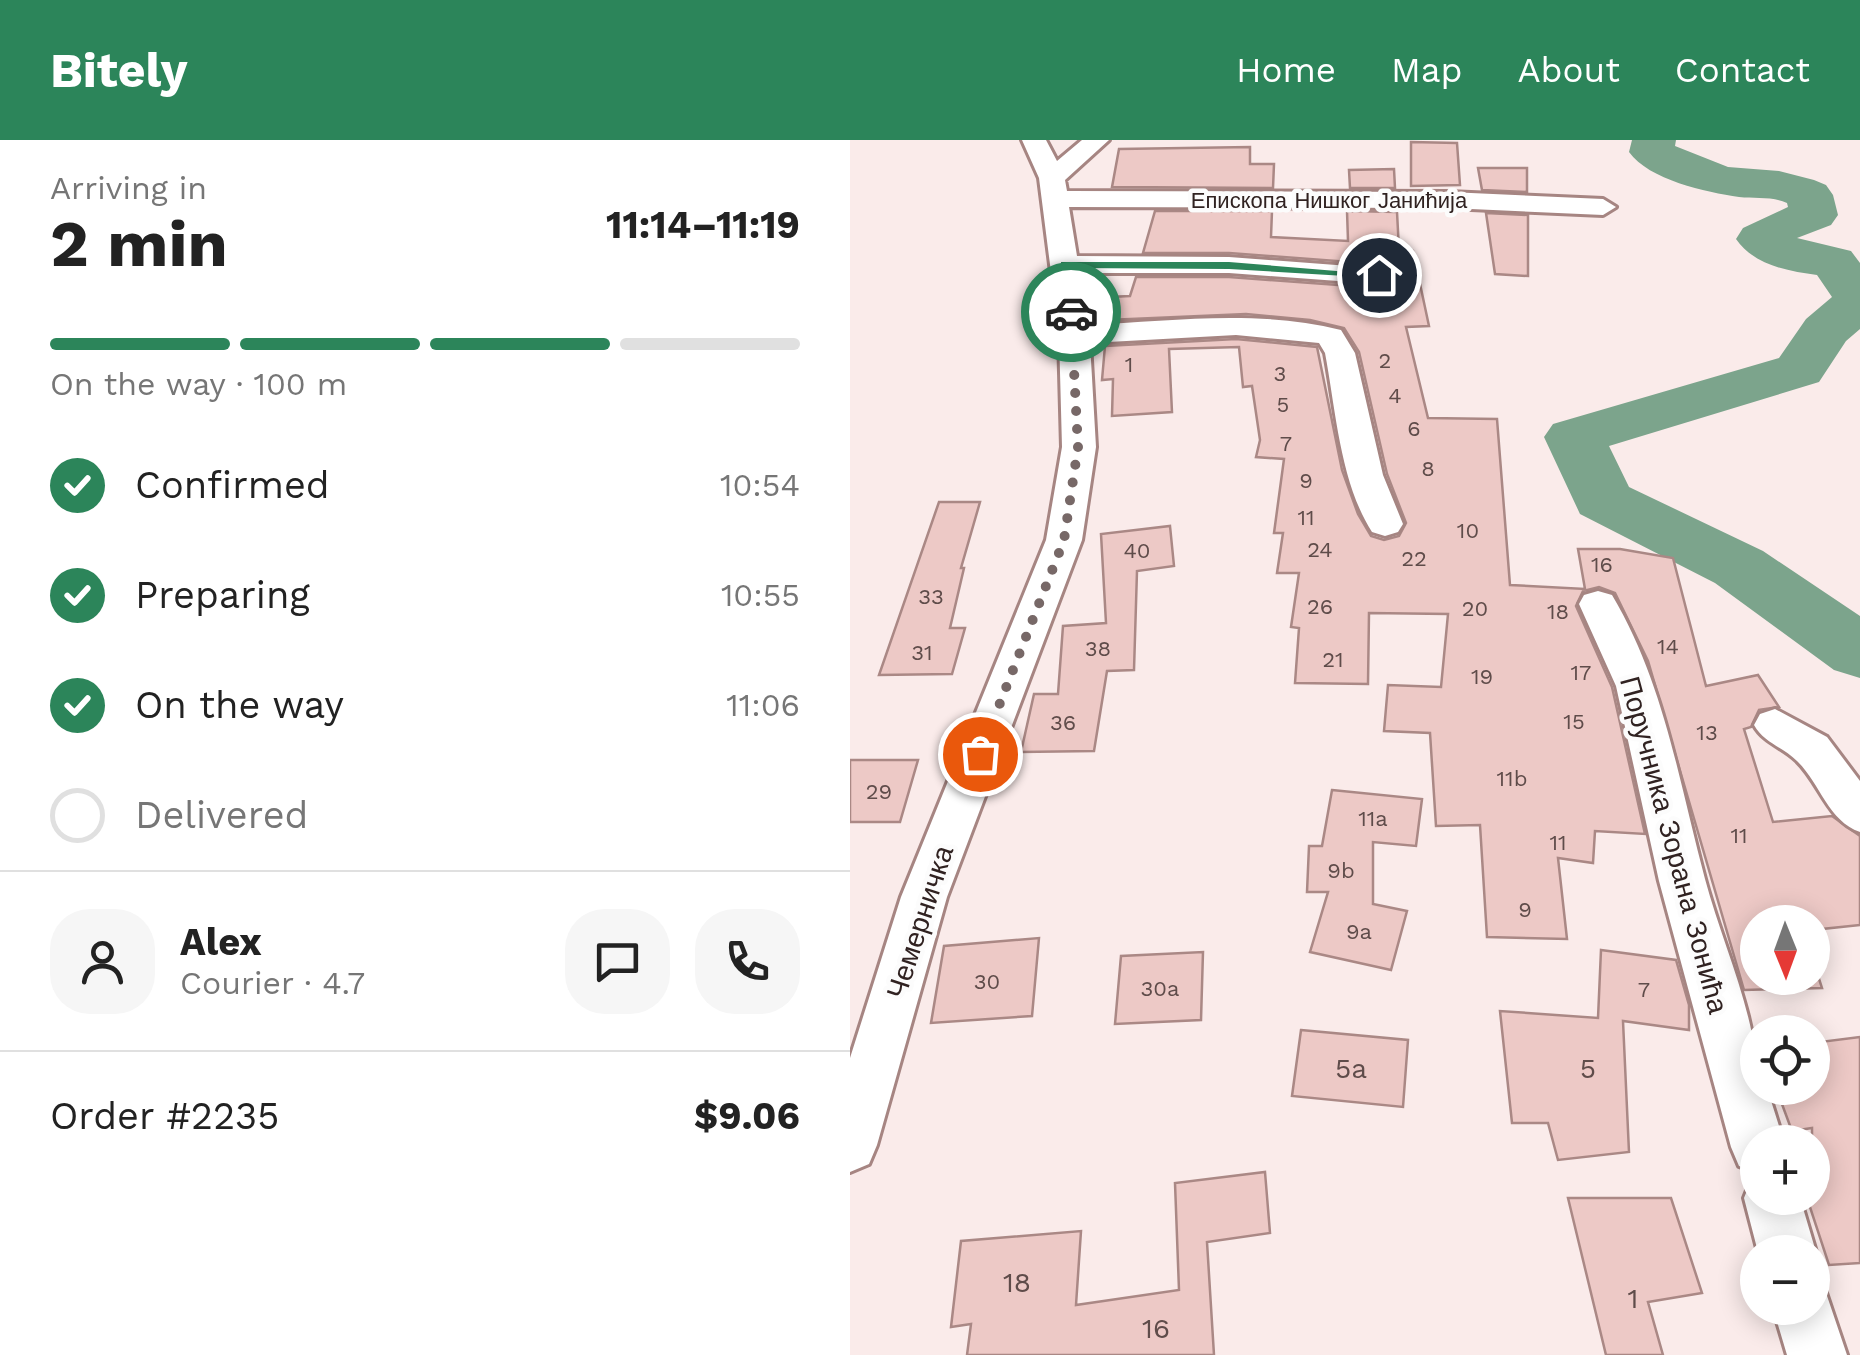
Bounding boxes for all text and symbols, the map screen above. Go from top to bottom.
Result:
text: Bitely [50,42,188,99]
text: Home [1236,49,1336,91]
text: Map [1391,49,1463,91]
text: About [1518,49,1620,91]
text: Contact [1675,49,1810,91]
text: Arriving in [50,169,207,207]
street label: Епископа Нишког Јанићија [1191,188,1468,213]
text: 11:14–11:19 [606,203,800,247]
text: 2 min [50,206,228,282]
pin [1337,233,1422,318]
icon: home [1352,248,1407,303]
courier [1021,262,1121,362]
icon: car [1044,285,1099,340]
house number: 2 [1379,348,1391,373]
house number: 1 [1125,352,1133,377]
house number: 3 [1274,361,1286,386]
text: On the way · 100 m [50,365,347,403]
house number: 4 [1388,383,1402,408]
house number: 5 [1277,392,1289,417]
house number: 6 [1407,416,1421,441]
house number: 7 [1280,431,1292,456]
house number: 8 [1421,456,1435,481]
icon: check [50,458,105,513]
text: Confirmed [135,463,330,507]
text: 10:54 [720,466,800,504]
house number: 9 [1299,468,1313,493]
house number: 11 [1297,505,1315,530]
house number: 10 [1457,518,1479,543]
house number: 24 [1307,537,1333,562]
house number: 40 [1123,538,1151,563]
house number: 22 [1401,546,1427,571]
house number: 16 [1591,552,1613,577]
icon: check [50,568,105,623]
text: Preparing [135,573,310,617]
text: 10:55 [721,576,800,614]
house number: 33 [918,584,944,609]
house number: 26 [1307,594,1333,619]
house number: 20 [1462,596,1488,621]
house number: 18 [1547,599,1569,624]
house number: 14 [1657,634,1679,659]
house number: 38 [1085,636,1111,661]
house number: 31 [911,640,933,665]
house number: 21 [1322,647,1344,672]
house number: 17 [1571,660,1591,685]
house number: 19 [1471,664,1493,689]
street label: Поручника Зорана Зонића [1613,673,1735,1018]
icon: check [50,678,105,733]
text: On the way [135,683,344,727]
text: 11:06 [726,686,800,724]
house number: 15 [1563,709,1585,734]
house number: 36 [1050,710,1076,735]
pin [938,712,1023,797]
house number: 13 [1696,720,1718,745]
icon: bag [953,727,1008,782]
house number: 11b [1497,766,1527,791]
house number: 29 [866,779,892,804]
text: Delivered [135,793,308,837]
house number: 11a [1358,806,1388,831]
house number: 11 [1730,823,1748,848]
house number: 11 [1549,830,1567,855]
street label: Чемерничка [880,841,960,1003]
house number: 9b [1327,858,1355,883]
house number: 9 [1518,897,1532,922]
north arrow [1740,905,1830,995]
map controls [1740,905,1830,1325]
button: person [50,909,155,1014]
button: chat [565,909,670,1014]
button: phone [695,909,800,1014]
house number: 9a [1346,919,1372,944]
text: Alex [180,920,262,964]
text: Courier · 4.7 [180,964,365,1002]
house number: 30 [974,969,1000,994]
house number: 30a [1141,976,1179,1001]
house number: 7 [1638,977,1650,1002]
button: locate [1740,1015,1830,1105]
house number: 5a [1335,1052,1367,1085]
house number: 5 [1580,1052,1596,1085]
text: Order #2235 [50,1094,279,1138]
text: $9.06 [694,1094,800,1138]
button: + [1740,1125,1830,1215]
button: − [1740,1235,1830,1325]
house number: 18 [1003,1266,1031,1299]
house number: 1 [1628,1282,1638,1315]
house number: 16 [1142,1312,1170,1345]

